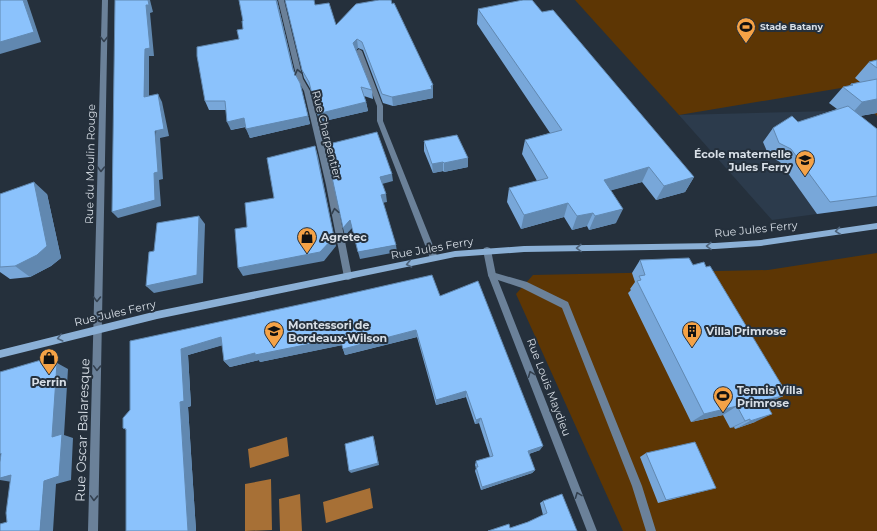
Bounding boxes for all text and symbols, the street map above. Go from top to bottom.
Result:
sports icon: Stade Batany [735,16,757,44]
place label: Stade Batany [760,21,823,32]
one-way arrow [100,36,108,42]
one-way arrow [294,69,303,76]
street label: Rue Charpentier [309,89,345,181]
street label: Rue du Moulin Rouge [82,104,98,224]
place label: École maternelle Jules Ferry [694,147,791,174]
school or university icon: École maternelle Jules Ferry [794,149,816,177]
one-way arrow [97,166,105,172]
one-way arrow [331,208,340,214]
street label: Rue Jules Ferry [714,218,798,240]
shop icon: Agretec [296,226,318,254]
one-way arrow [835,226,841,235]
place label: Agretec [320,230,367,244]
street label: Rue Jules Ferry [390,234,474,262]
one-way arrow [706,242,712,250]
one-way arrow [576,244,582,252]
one-way arrow [406,259,412,267]
one-way arrow [93,296,102,302]
street label: Rue Jules Ferry [73,297,157,329]
place label: Montessori de Bordeaux-Wilson [288,318,387,345]
school or university icon: Montessori de Bordeaux-Wilson [263,320,285,348]
building icon: Villa Primrose [681,320,703,348]
place label: Villa Primrose [705,324,786,338]
one-way arrow [56,334,63,342]
street label: Rue Louis Maydieu [524,336,574,438]
shop icon: Perrin [38,347,60,375]
street label: Rue Oscar Balaresque [72,358,93,502]
one-way arrow [93,365,102,371]
one-way arrow [527,370,535,377]
place label: Perrin [31,375,67,389]
place label: Tennis Villa Primrose [737,383,803,410]
sports icon: Tennis Villa Primrose [712,385,734,413]
one-way arrow [575,491,583,498]
one-way arrow [89,495,98,501]

